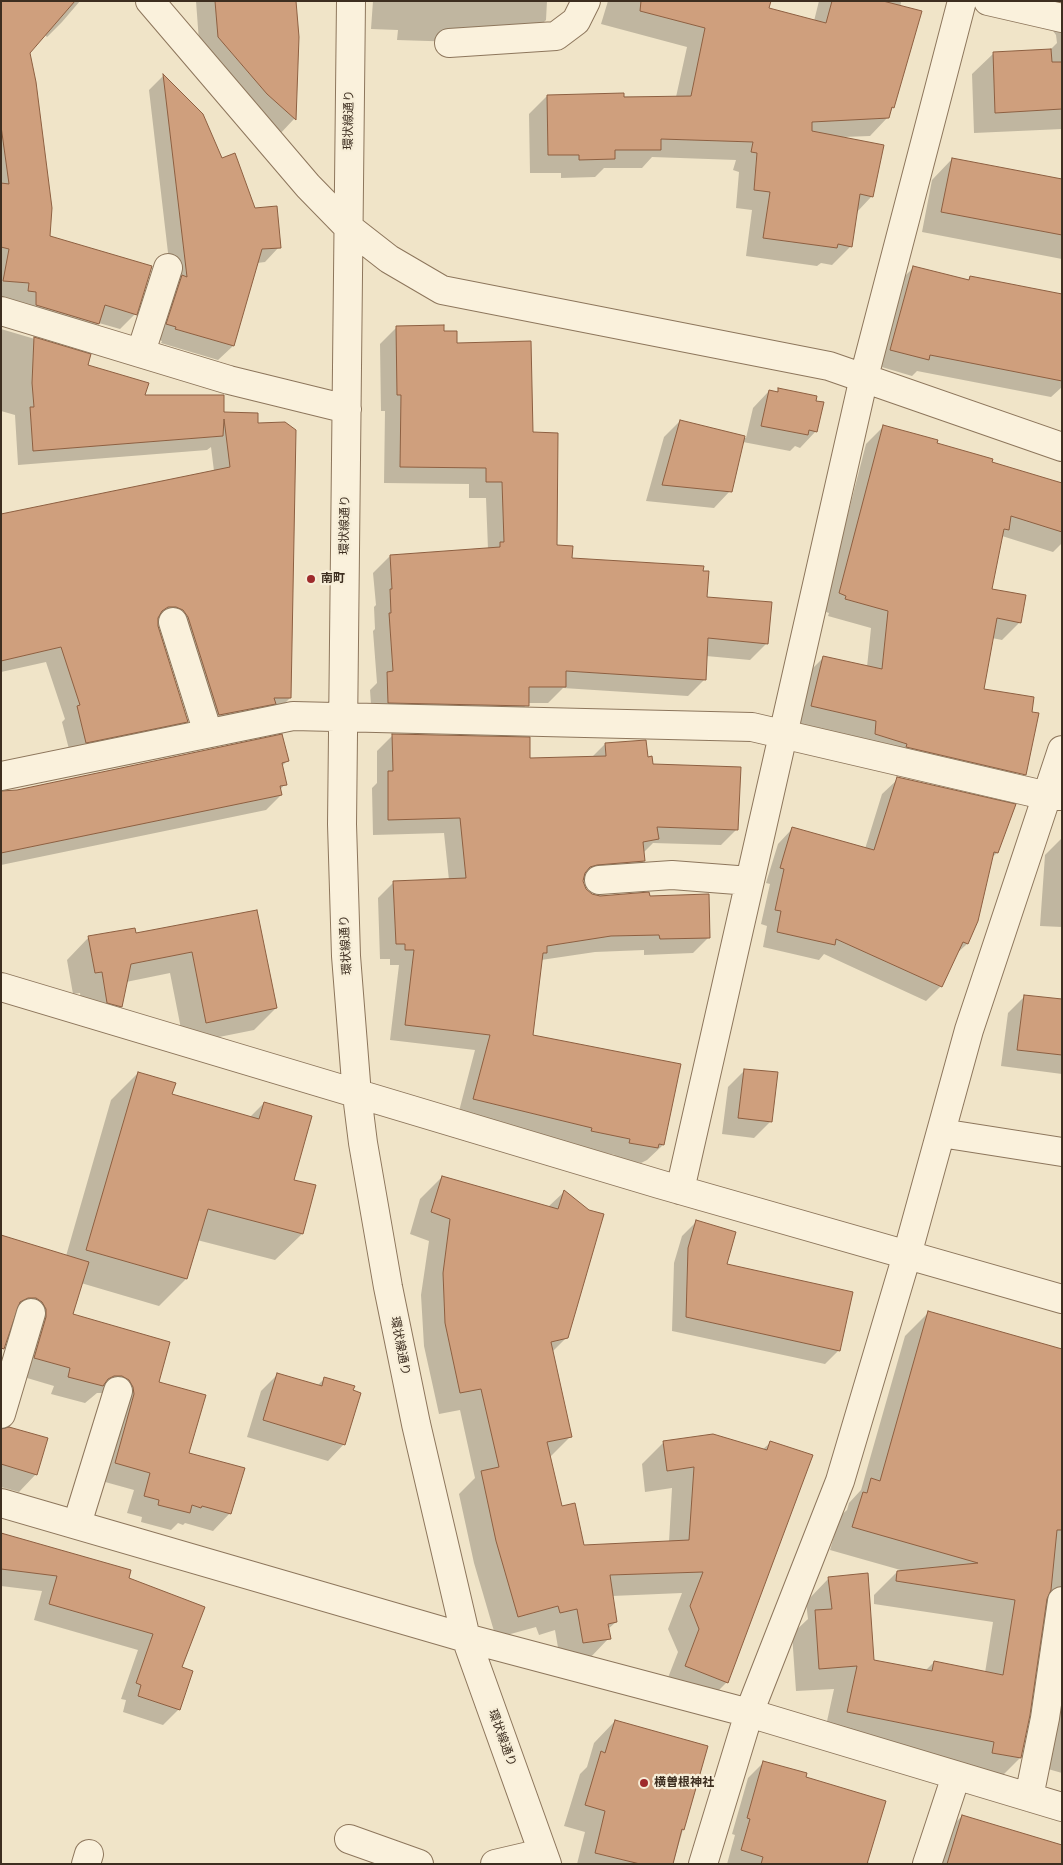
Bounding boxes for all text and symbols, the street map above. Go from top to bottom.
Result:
street label: 環状線通り [341,90,357,150]
street label: 環状線通り [337,495,353,555]
place label: 南町 [321,572,345,586]
marker: 南町 [305,573,317,585]
street label: 環状線通り [337,915,355,975]
street label: 環状線通り [387,1315,413,1377]
street label: 環状線通り [485,1707,519,1769]
place label: 横曽根神社 [654,1776,714,1790]
marker: 横曽根神社 [638,1777,650,1789]

